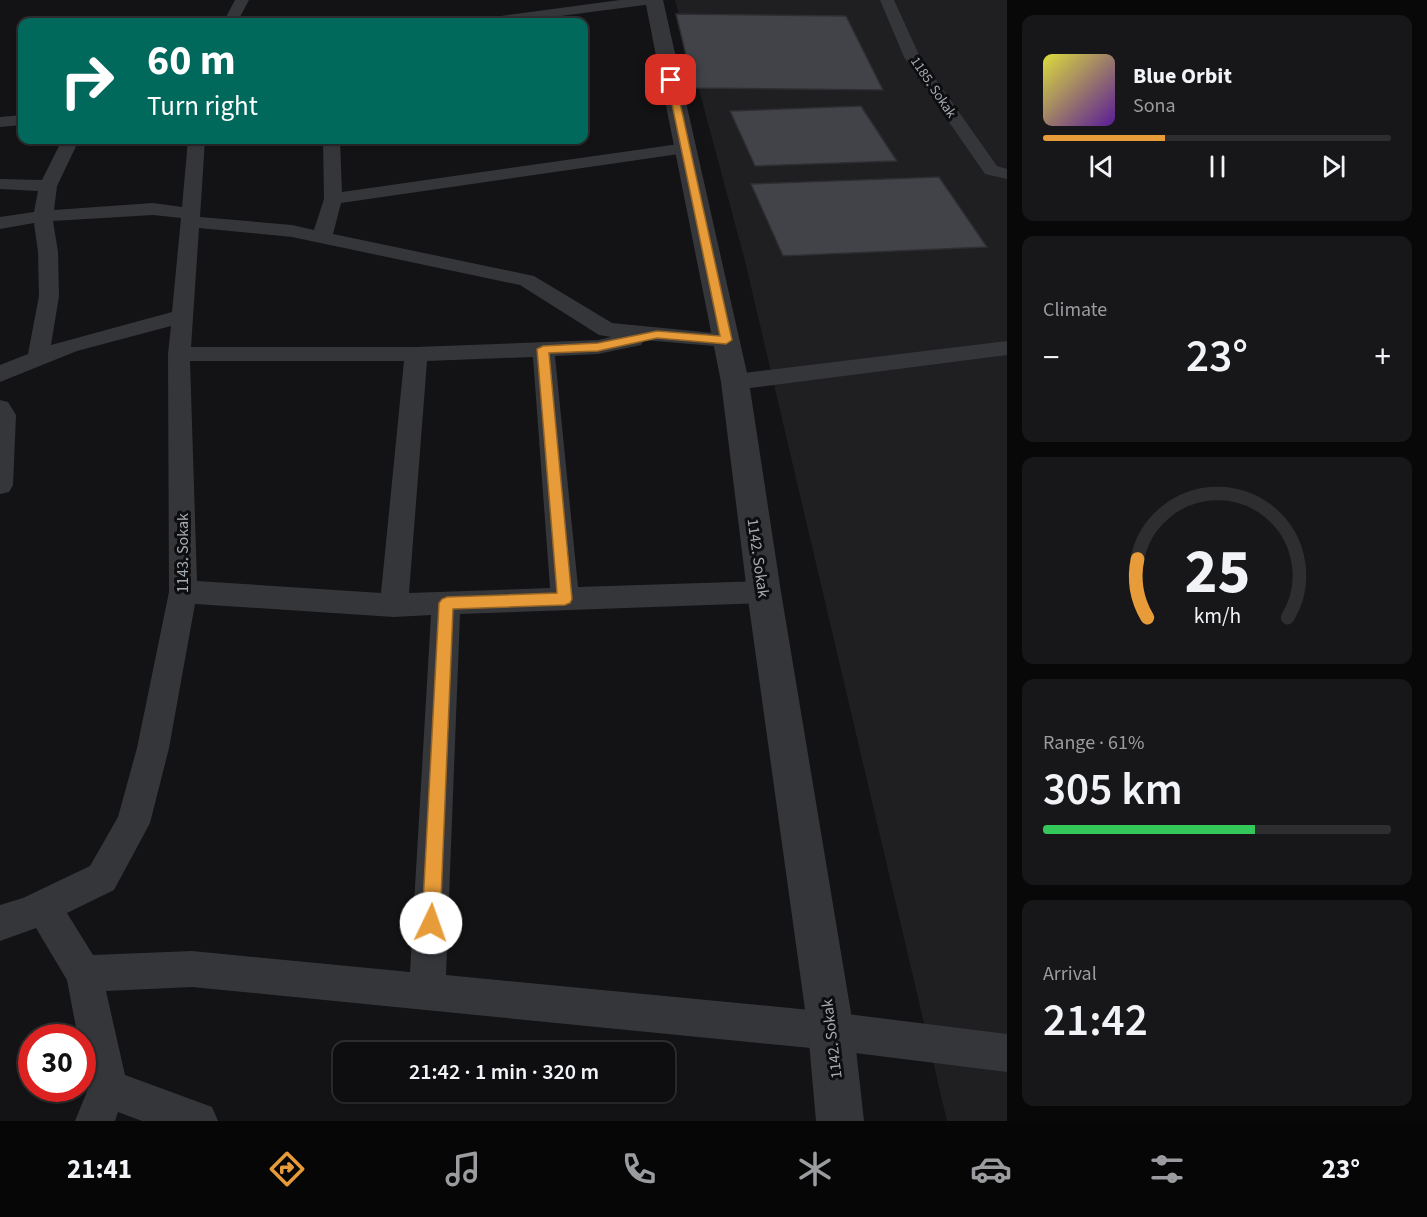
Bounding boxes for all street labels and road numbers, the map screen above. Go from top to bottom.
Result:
street label: 1185. Sokak [905,53,961,122]
street label: 1143. Sokak [172,513,194,593]
street label: 1142. Sokak [742,517,774,599]
street label: 1142. Sokak [816,998,848,1080]

